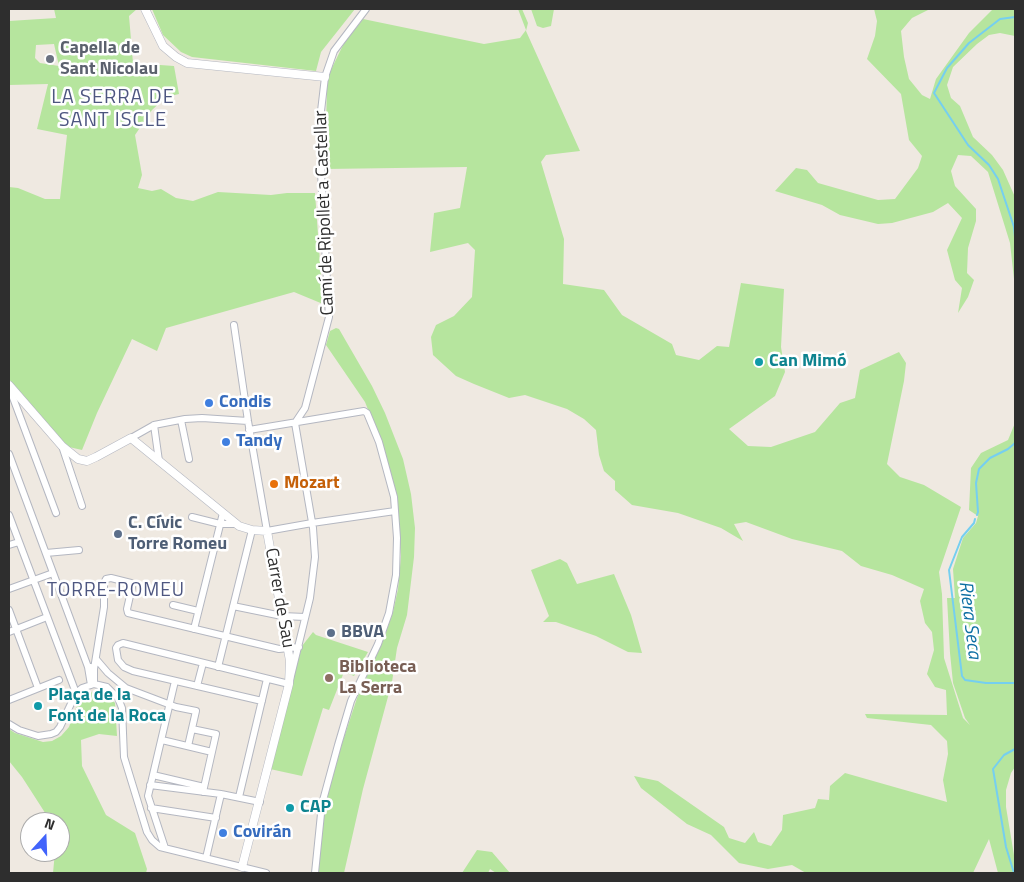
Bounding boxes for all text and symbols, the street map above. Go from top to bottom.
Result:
place label: Capella de Sant Nicolau [60,38,158,80]
marker: Capella de Sant Nicolau [44,53,56,65]
district label: LA SERRA DE SANT ISCLE [50,86,176,133]
street label: Camí de Ripollet a Castellar [311,110,339,316]
place label: Can Mimó [769,351,847,373]
marker: Can Mimó [753,356,765,368]
place label: Condis [219,392,271,414]
marker: Condis [203,397,215,409]
place label: Tandy [236,431,282,453]
marker: Tandy [220,436,232,448]
place label: Mozart [284,473,340,495]
marker: Mozart [268,478,280,490]
place label: C. Cívic Torre Romeu [128,513,227,556]
marker: C. Cívic Torre Romeu [112,528,124,540]
street label: Carrer de Sau [260,546,298,650]
district label: TORRE-ROMEU [46,580,186,602]
water label: Riera Seca [953,580,985,660]
place label: BBVA [341,622,384,644]
marker: BBVA [325,627,337,639]
place label: Biblioteca La Serra [339,657,416,700]
marker: Biblioteca La Serra [323,672,335,684]
place label: Plaça de la Font de la Roca [48,685,166,728]
marker: Plaça de la Font de la Roca [32,700,44,712]
place label: CAP [300,797,331,819]
marker: CAP [284,802,296,814]
north arrow [20,812,70,862]
text: N [42,812,58,835]
place label: Covirán [233,822,292,844]
marker: Covirán [217,827,229,839]

